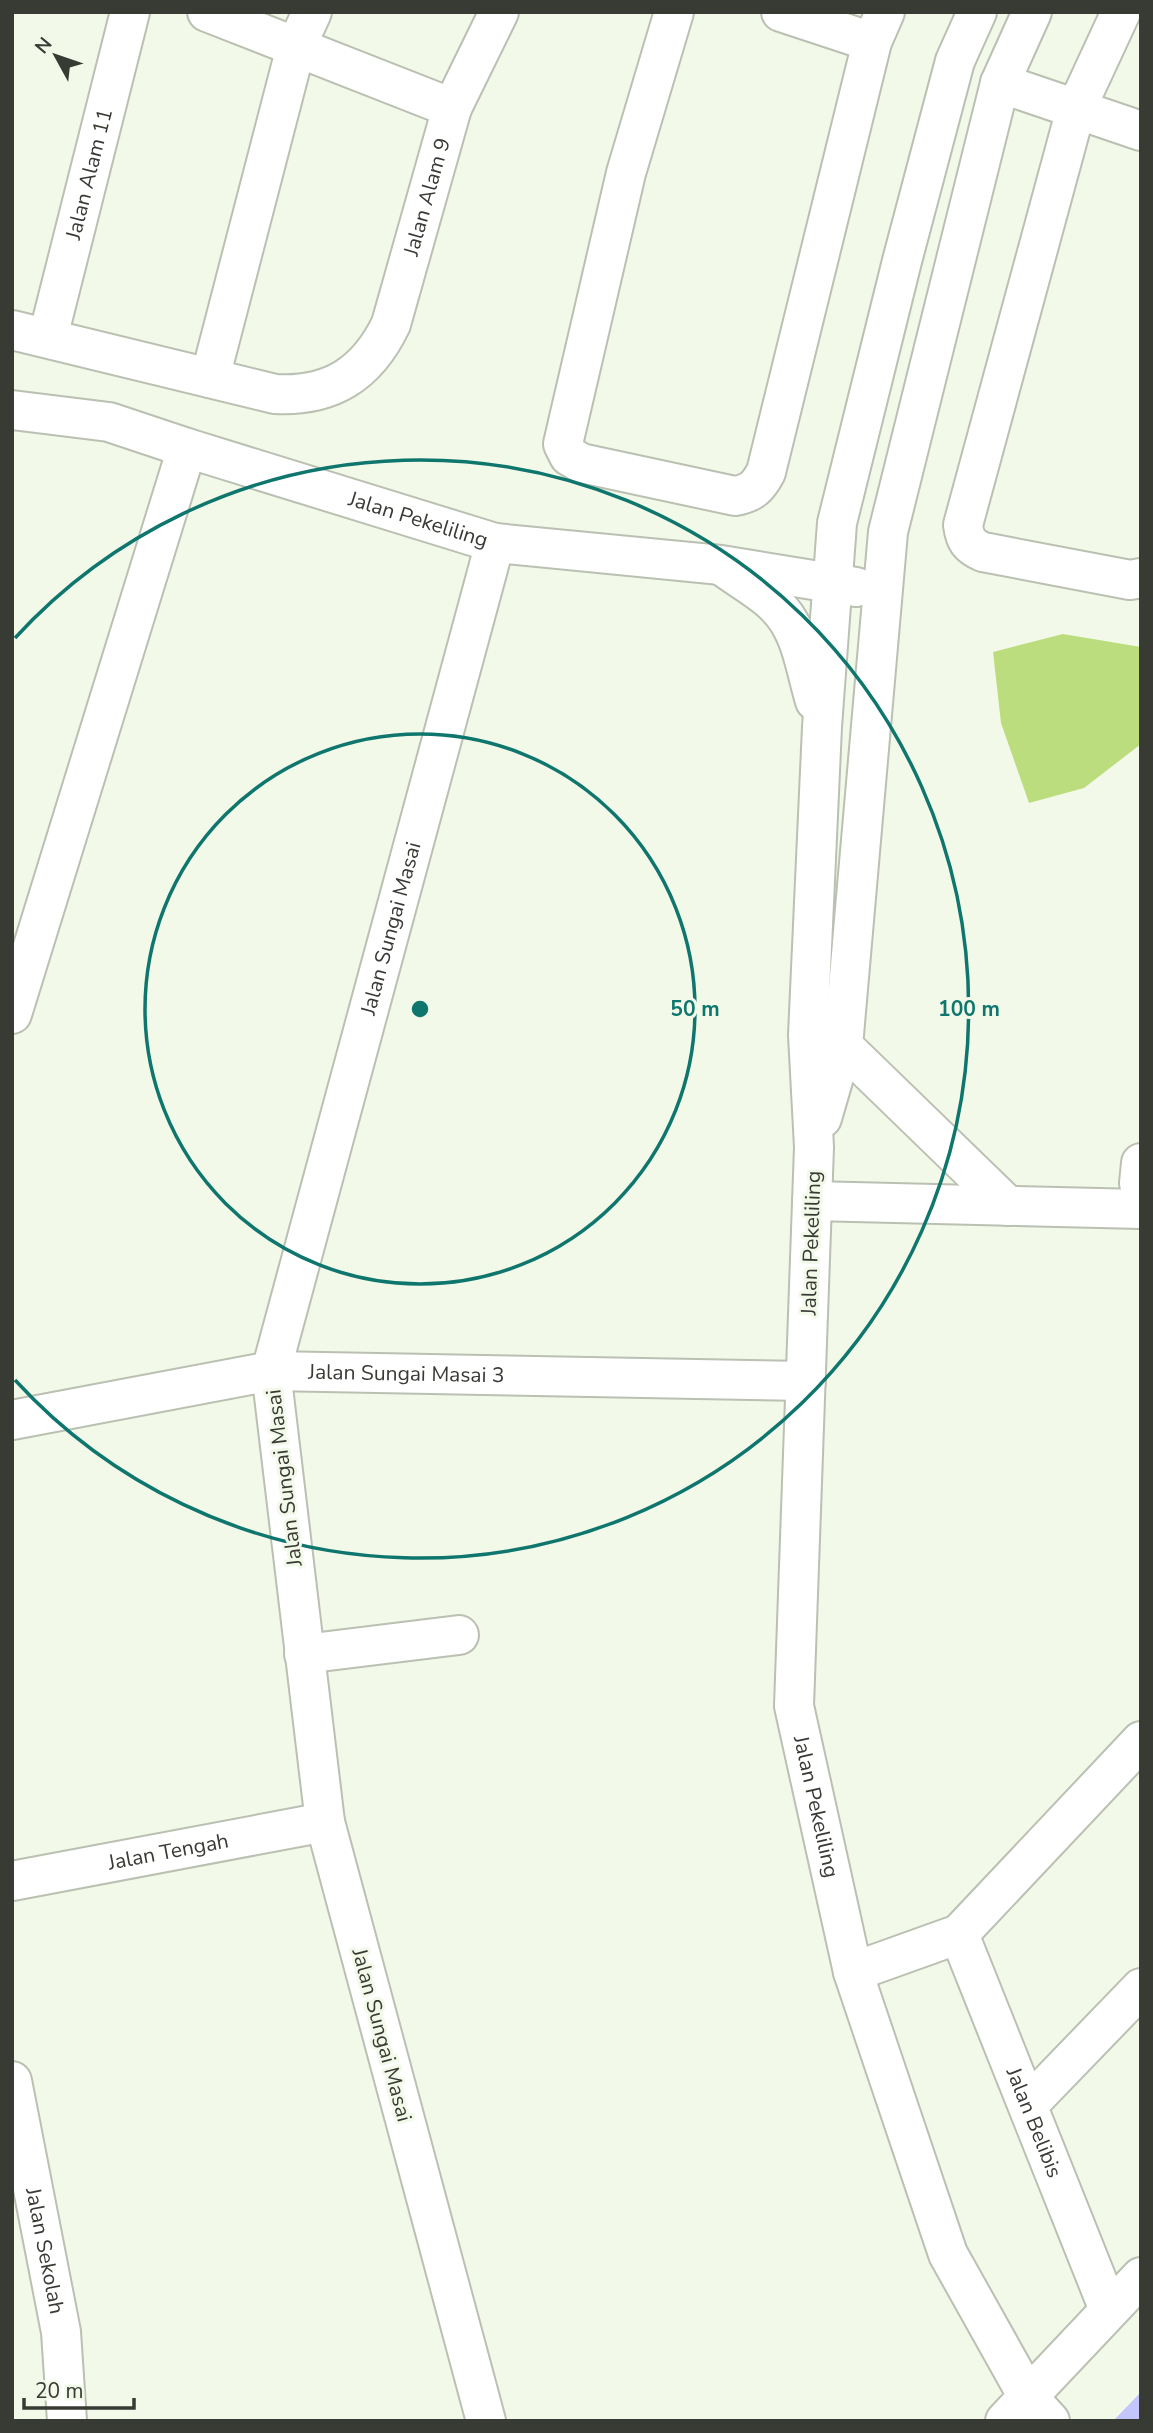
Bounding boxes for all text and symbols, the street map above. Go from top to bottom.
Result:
north arrow [21,21,91,91]
text: N [29,32,58,60]
street label: Jalan Alam 11 [59,106,119,243]
street label: Jalan Alam 9 [397,135,457,260]
street label: Jalan Pekeliling [344,484,491,554]
street label: Jalan Sungai Masai [354,839,428,1019]
text: 50 m [670,995,720,1023]
text: 100 m [938,995,1000,1023]
centre of rings [408,997,432,1021]
street label: Jalan Pekeliling [794,1170,828,1317]
street label: Jalan Sungai Masai 3 [307,1358,505,1389]
street label: Jalan Sungai Masai [259,1388,309,1569]
street label: Jalan Pekeliling [787,1732,846,1880]
street label: Jalan Tengah [105,1826,231,1877]
street label: Jalan Sungai Masai [345,1944,419,2125]
street label: Jalan Belibis [999,2062,1069,2182]
street label: Jalan Sekolah [19,2184,71,2316]
scale bar [24,2366,135,2410]
text: 20 m [35,2377,84,2405]

